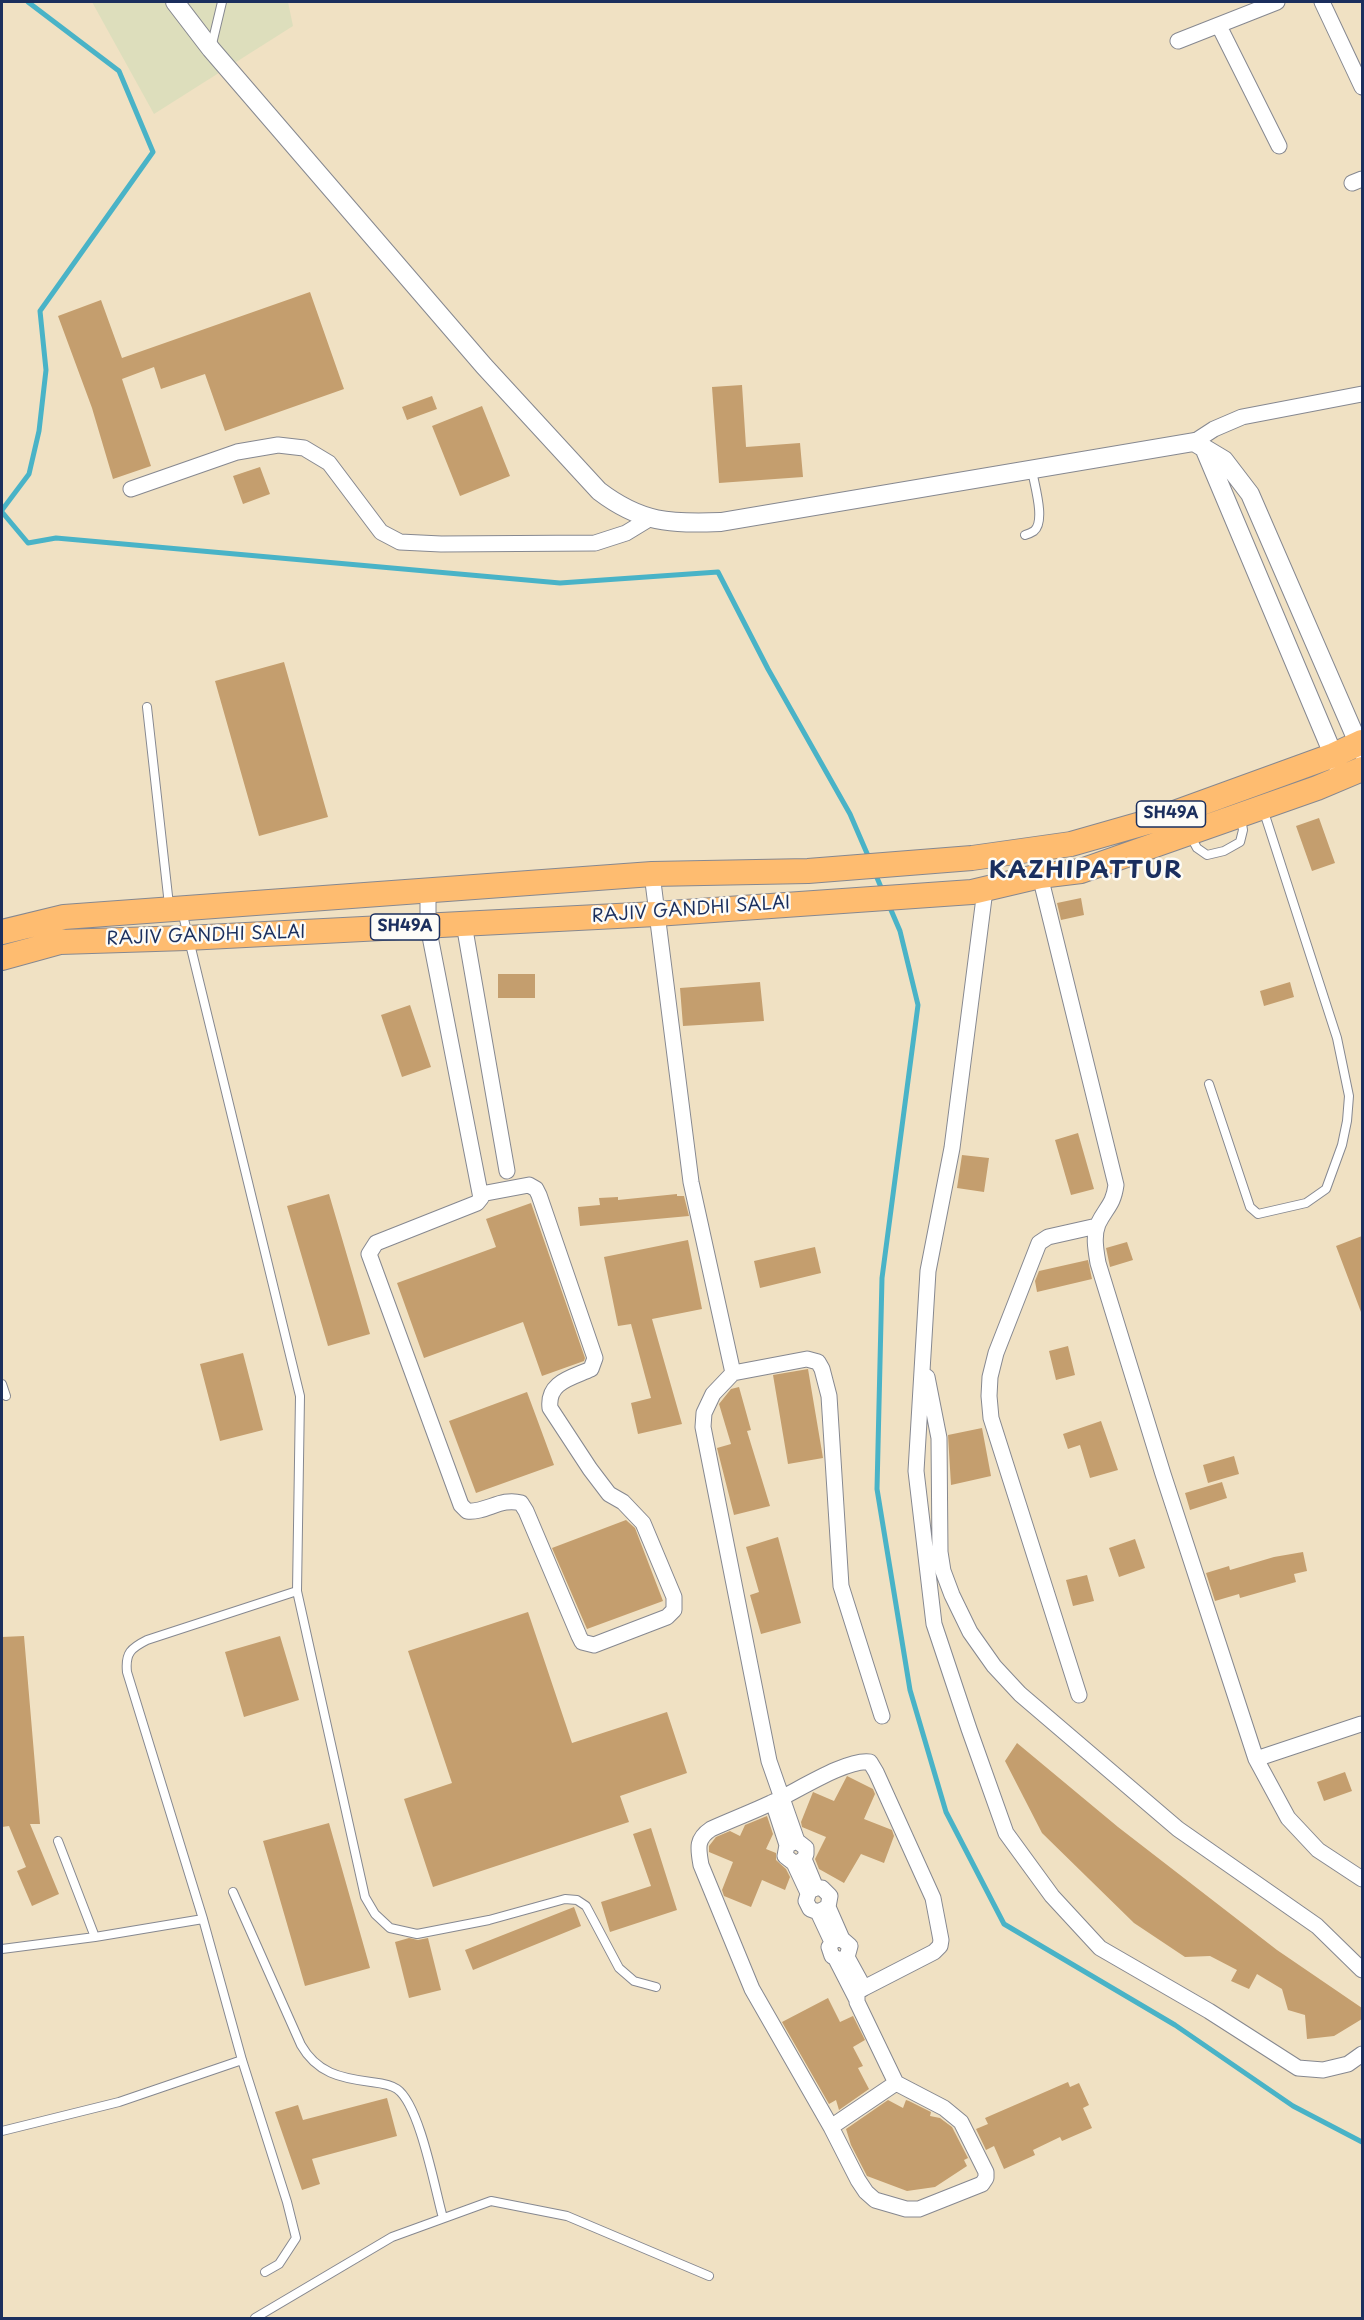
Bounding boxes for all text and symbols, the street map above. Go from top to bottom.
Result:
road number: SH49A [1136,801,1206,827]
district label: KAZHIPATTUR [989,857,1183,885]
street label: RAJIV GANDHI SALAI [591,892,791,928]
road number: SH49A [370,914,440,940]
street label: RAJIV GANDHI SALAI [106,922,306,950]

